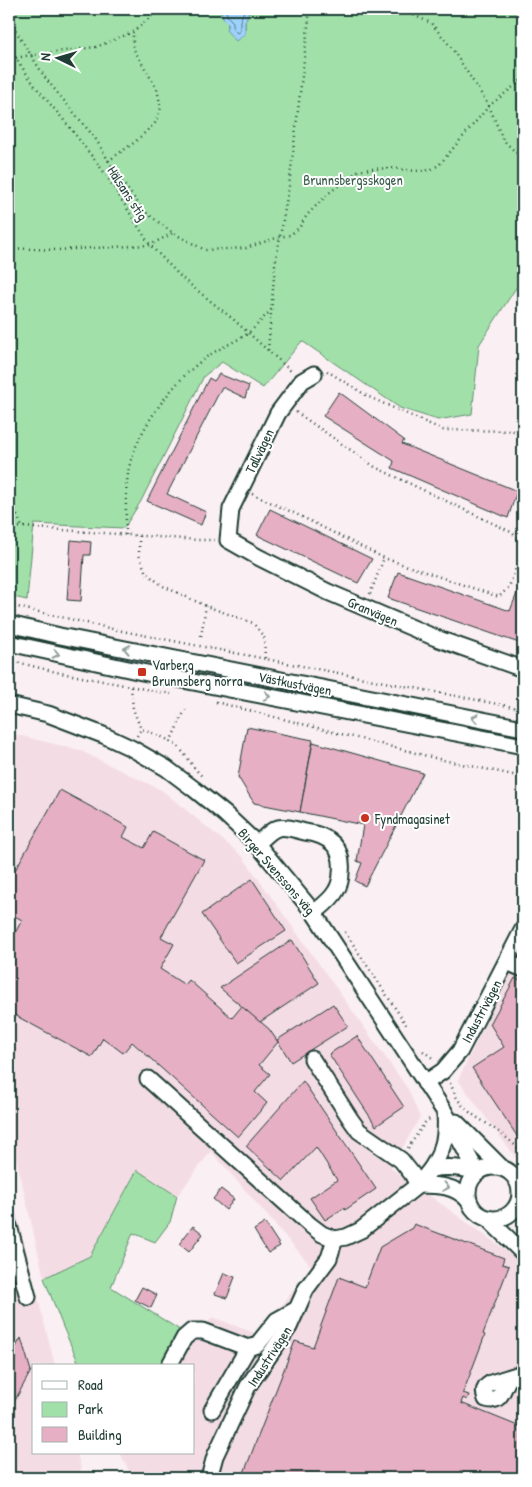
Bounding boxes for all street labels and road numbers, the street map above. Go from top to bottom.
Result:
street label: Hälsans stig [103,162,153,224]
street label: Tallvägen [240,426,279,477]
street label: Granvägen [344,592,401,631]
street label: Västkustvägen [256,667,333,700]
street label: Birger Svenssons väg [233,824,320,919]
street label: Industrivägen [456,976,506,1046]
street label: Industrivägen [242,1322,296,1391]

